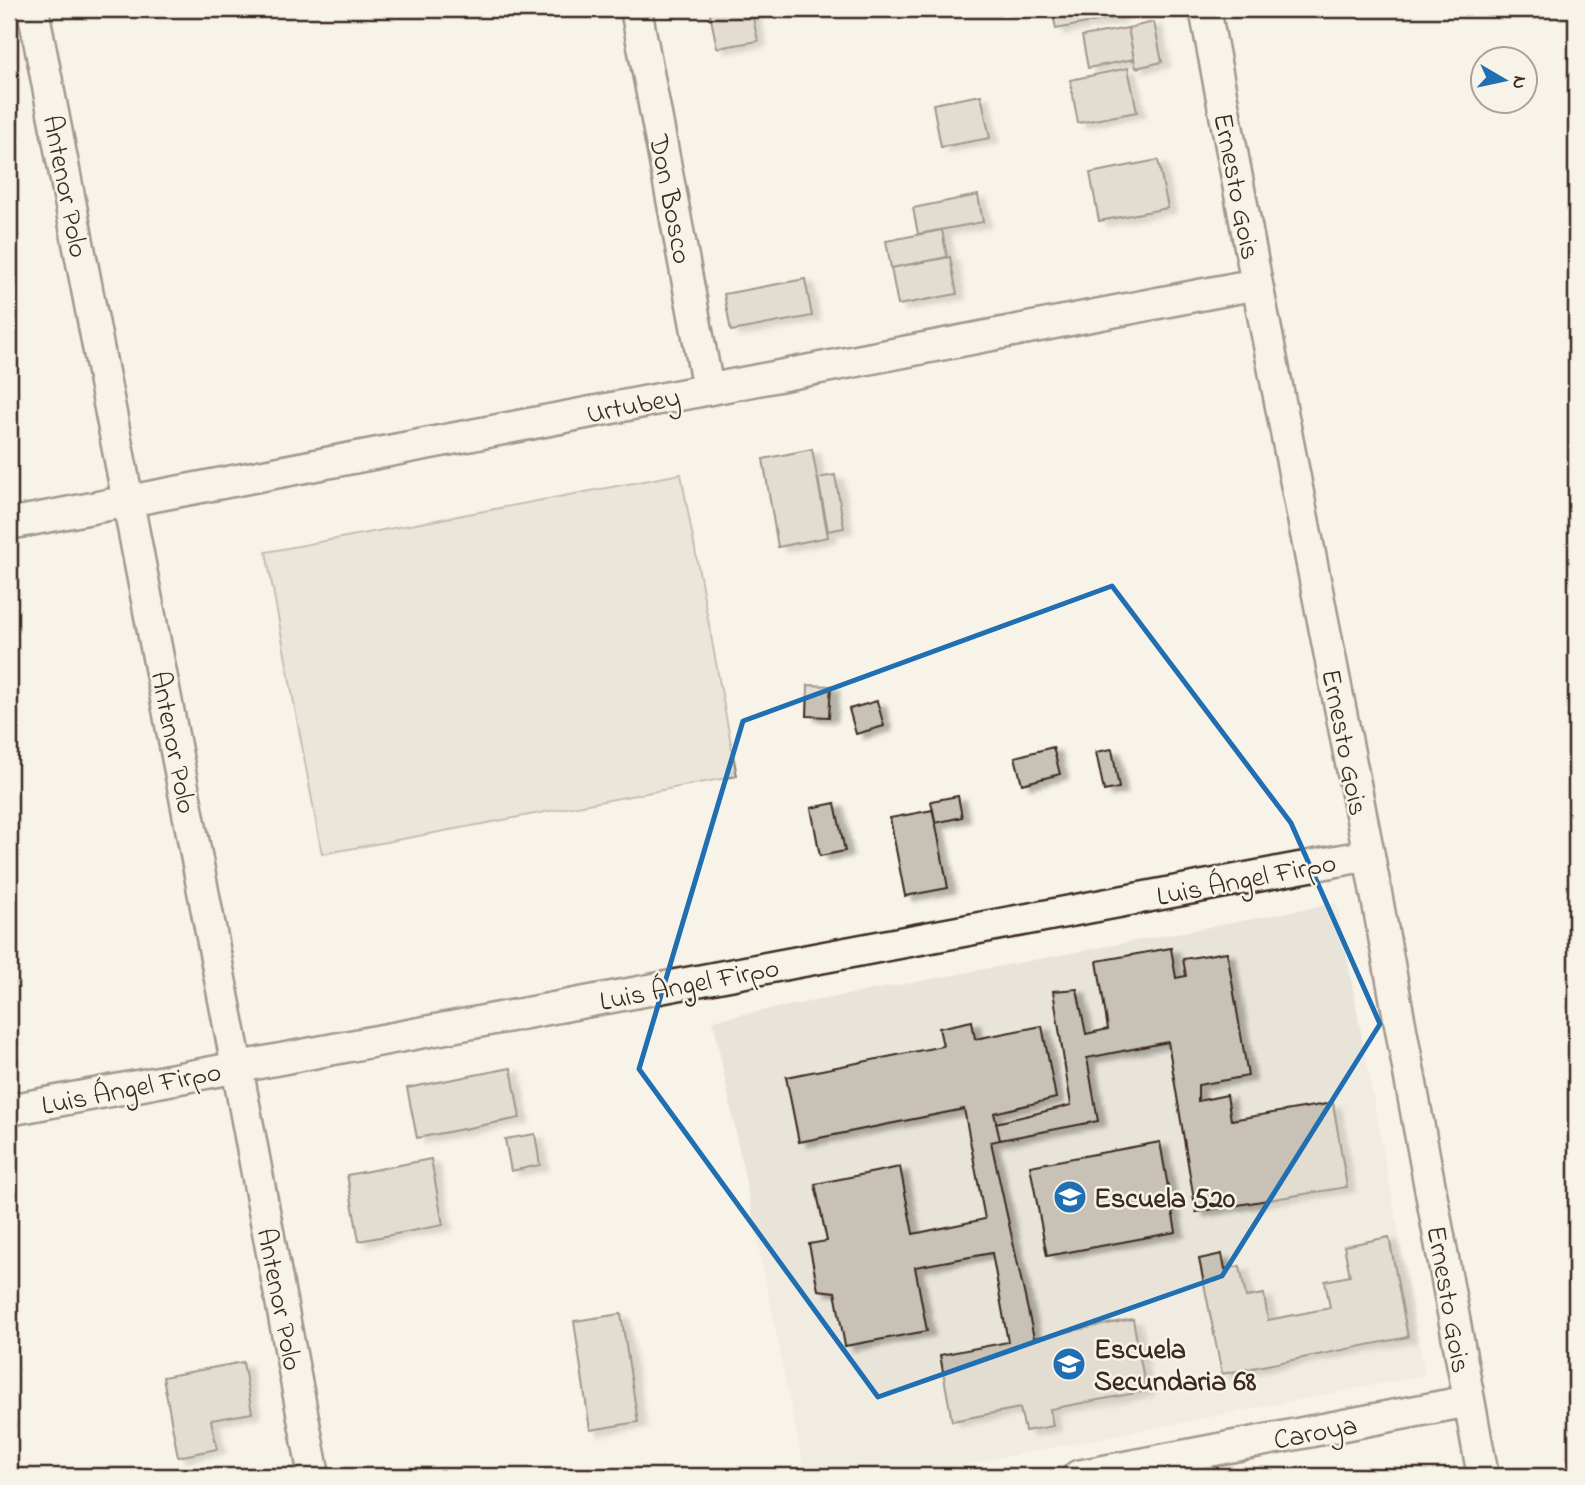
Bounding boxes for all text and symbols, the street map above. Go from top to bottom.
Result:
north arrow [1470,46,1540,116]
text: N [1504,74,1533,91]
street label: Ernesto Gois [1200,110,1269,264]
street label: Antenor Polo [30,112,97,262]
street label: Don Bosco [636,131,701,268]
street label: Urtubey [583,378,684,437]
street label: Ernesto Gois [1308,666,1377,820]
street label: Antenor Polo [138,668,205,818]
street label: Luis Ángel Firpo [1153,844,1340,919]
street label: Luis Ángel Firpo [596,949,783,1024]
street label: Luis Ángel Firpo [38,1053,225,1128]
school or university icon: Escuela 520 [1051,1178,1089,1216]
place label: Escuela 520 [1094,1180,1235,1221]
street label: Ernesto Gois [1413,1223,1480,1376]
street label: Antenor Polo [244,1225,311,1375]
place label: Escuela Secundaria 68 [1094,1331,1257,1404]
school or university icon: Escuela Secundaria 68 [1050,1345,1088,1383]
street label: Caroya [1270,1406,1361,1463]

